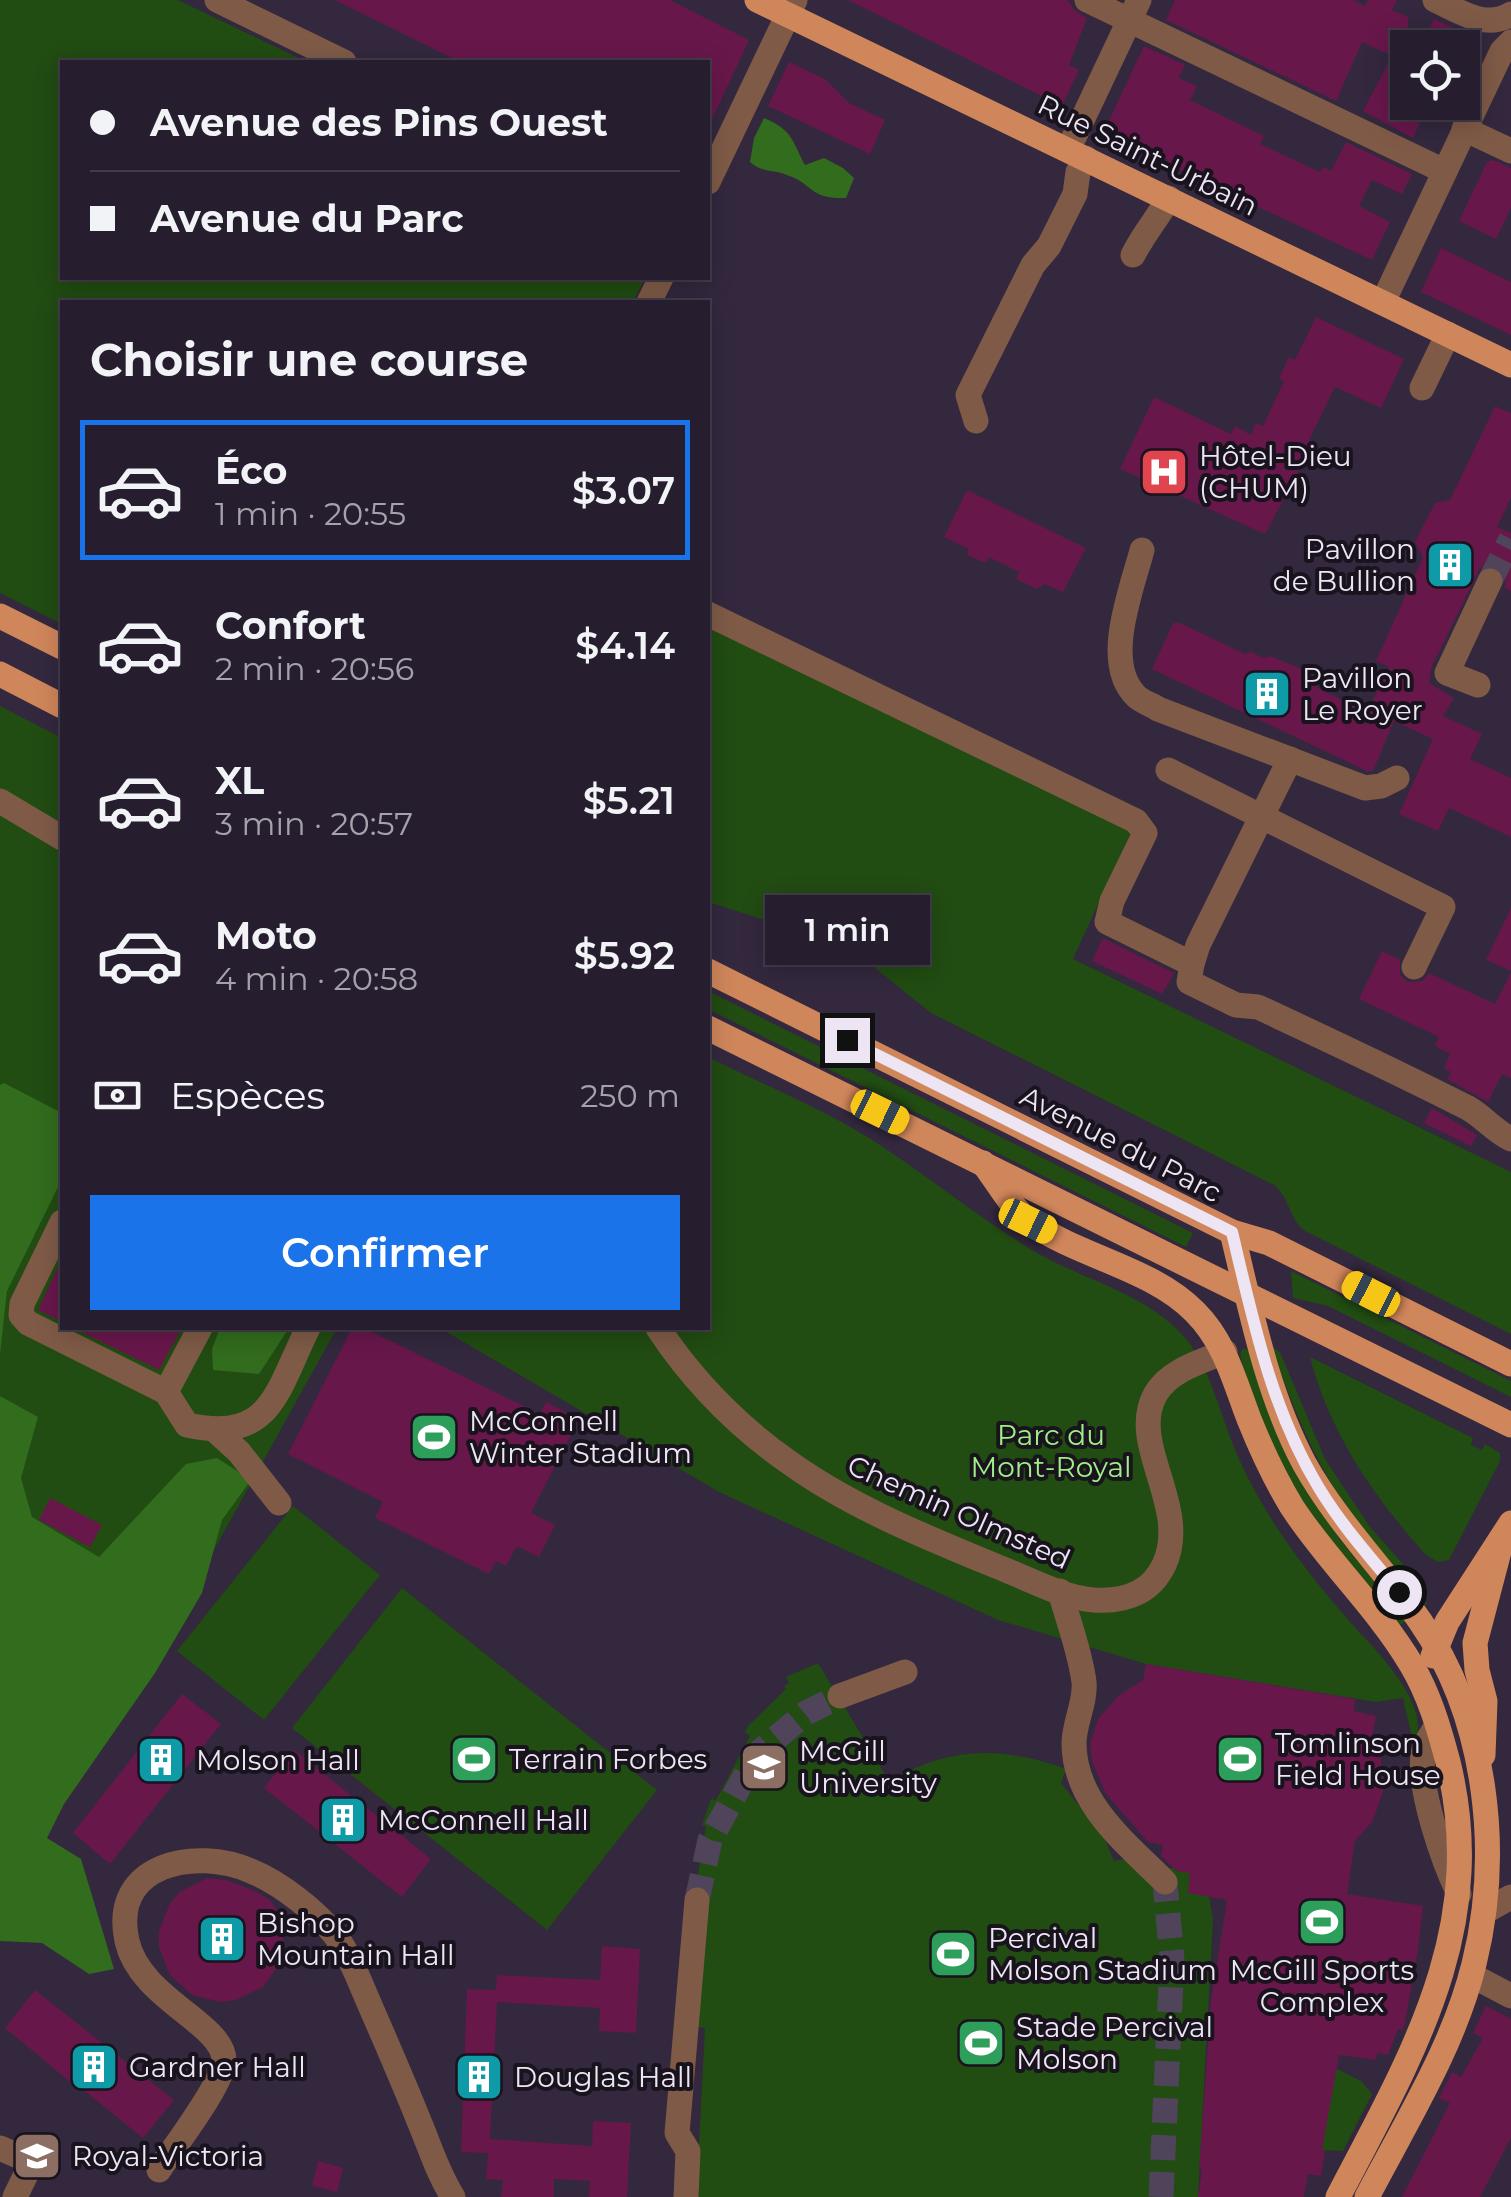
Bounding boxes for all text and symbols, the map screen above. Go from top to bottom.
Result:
map controls [1390,30,1480,120]
button: locate [1390,30,1480,120]
street label: Rue Saint-Urbain [1033,87,1263,223]
text: Avenue des Pins Ouest [150,99,608,146]
text: Avenue du Parc [150,195,464,242]
text: Choisir une course [90,332,528,387]
place label: Hôtel-Dieu (CHUM) [1199,439,1352,505]
icon: car [95,445,185,535]
hospital icon: Hôtel-Dieu (CHUM) [1138,446,1190,498]
text: Éco [215,447,287,494]
text: $3.07 [572,467,675,514]
text: 1 min · 20:55 [215,494,406,533]
place label: Pavillon de Bullion [1273,532,1415,598]
building icon: Pavillon de Bullion [1424,539,1476,591]
icon: car [95,600,185,690]
text: Confort [215,602,366,649]
text: $4.14 [575,622,675,669]
text: 2 min · 20:56 [215,649,414,688]
place label: Pavillon Le Royer [1302,661,1423,727]
building icon: Pavillon Le Royer [1241,668,1293,720]
icon: car [95,755,185,845]
text: XL [215,757,264,804]
text: $5.21 [583,777,675,824]
text: 3 min · 20:57 [215,804,413,843]
callout: 1 min [764,895,930,965]
icon: car [95,910,185,1000]
text: 1 min [805,910,890,949]
text: Moto [215,912,317,959]
text: $5.92 [574,932,675,979]
text: 4 min · 20:58 [215,959,418,998]
route end [825,1018,870,1063]
icon: cash [90,1068,145,1123]
text: Espèces [170,1072,325,1119]
text: 250 m [580,1076,680,1115]
street label: Avenue du Parc [1015,1079,1227,1209]
car [846,1085,914,1139]
car [994,1194,1062,1248]
button: Confirmer [90,1195,680,1310]
car [1337,1267,1405,1321]
place label: McConnell Winter Stadium [469,1404,692,1470]
sports icon: McConnell Winter Stadium [408,1411,460,1463]
park label: Parc du Mont-Royal [970,1418,1132,1484]
street label: Chemin Olmsted [842,1448,1076,1576]
route start [1377,1570,1422,1615]
place label: Tomlinson Field House [1275,1726,1441,1792]
sports icon: Terrain Forbes [448,1733,500,1785]
sports icon: Tomlinson Field House [1214,1733,1266,1785]
building icon: Molson Hall [135,1734,187,1786]
place label: McGill University [799,1734,938,1800]
school or university icon: McGill University [738,1741,790,1793]
place label: Terrain Forbes [509,1742,707,1776]
place label: Molson Hall [196,1743,360,1777]
building icon: McConnell Hall [317,1794,369,1846]
place label: McConnell Hall [378,1803,589,1837]
sports icon: McGill Sports Complex [1296,1896,1348,1948]
place label: Bishop Mountain Hall [257,1906,455,1972]
building icon: Bishop Mountain Hall [196,1913,248,1965]
place label: Percival Molson Stadium [988,1921,1217,1987]
sports icon: Percival Molson Stadium [927,1928,979,1980]
place label: McGill Sports Complex [1230,1953,1414,2019]
place label: Stade Percival Molson [1016,2010,1213,2076]
sports icon: Stade Percival Molson [955,2017,1007,2069]
building icon: Gardner Hall [68,2041,120,2093]
place label: Gardner Hall [129,2050,306,2084]
building icon: Douglas Hall [453,2051,505,2103]
place label: Douglas Hall [514,2060,692,2094]
school or university icon: Royal-Victoria [11,2130,63,2182]
place label: Royal-Victoria [72,2139,264,2173]

